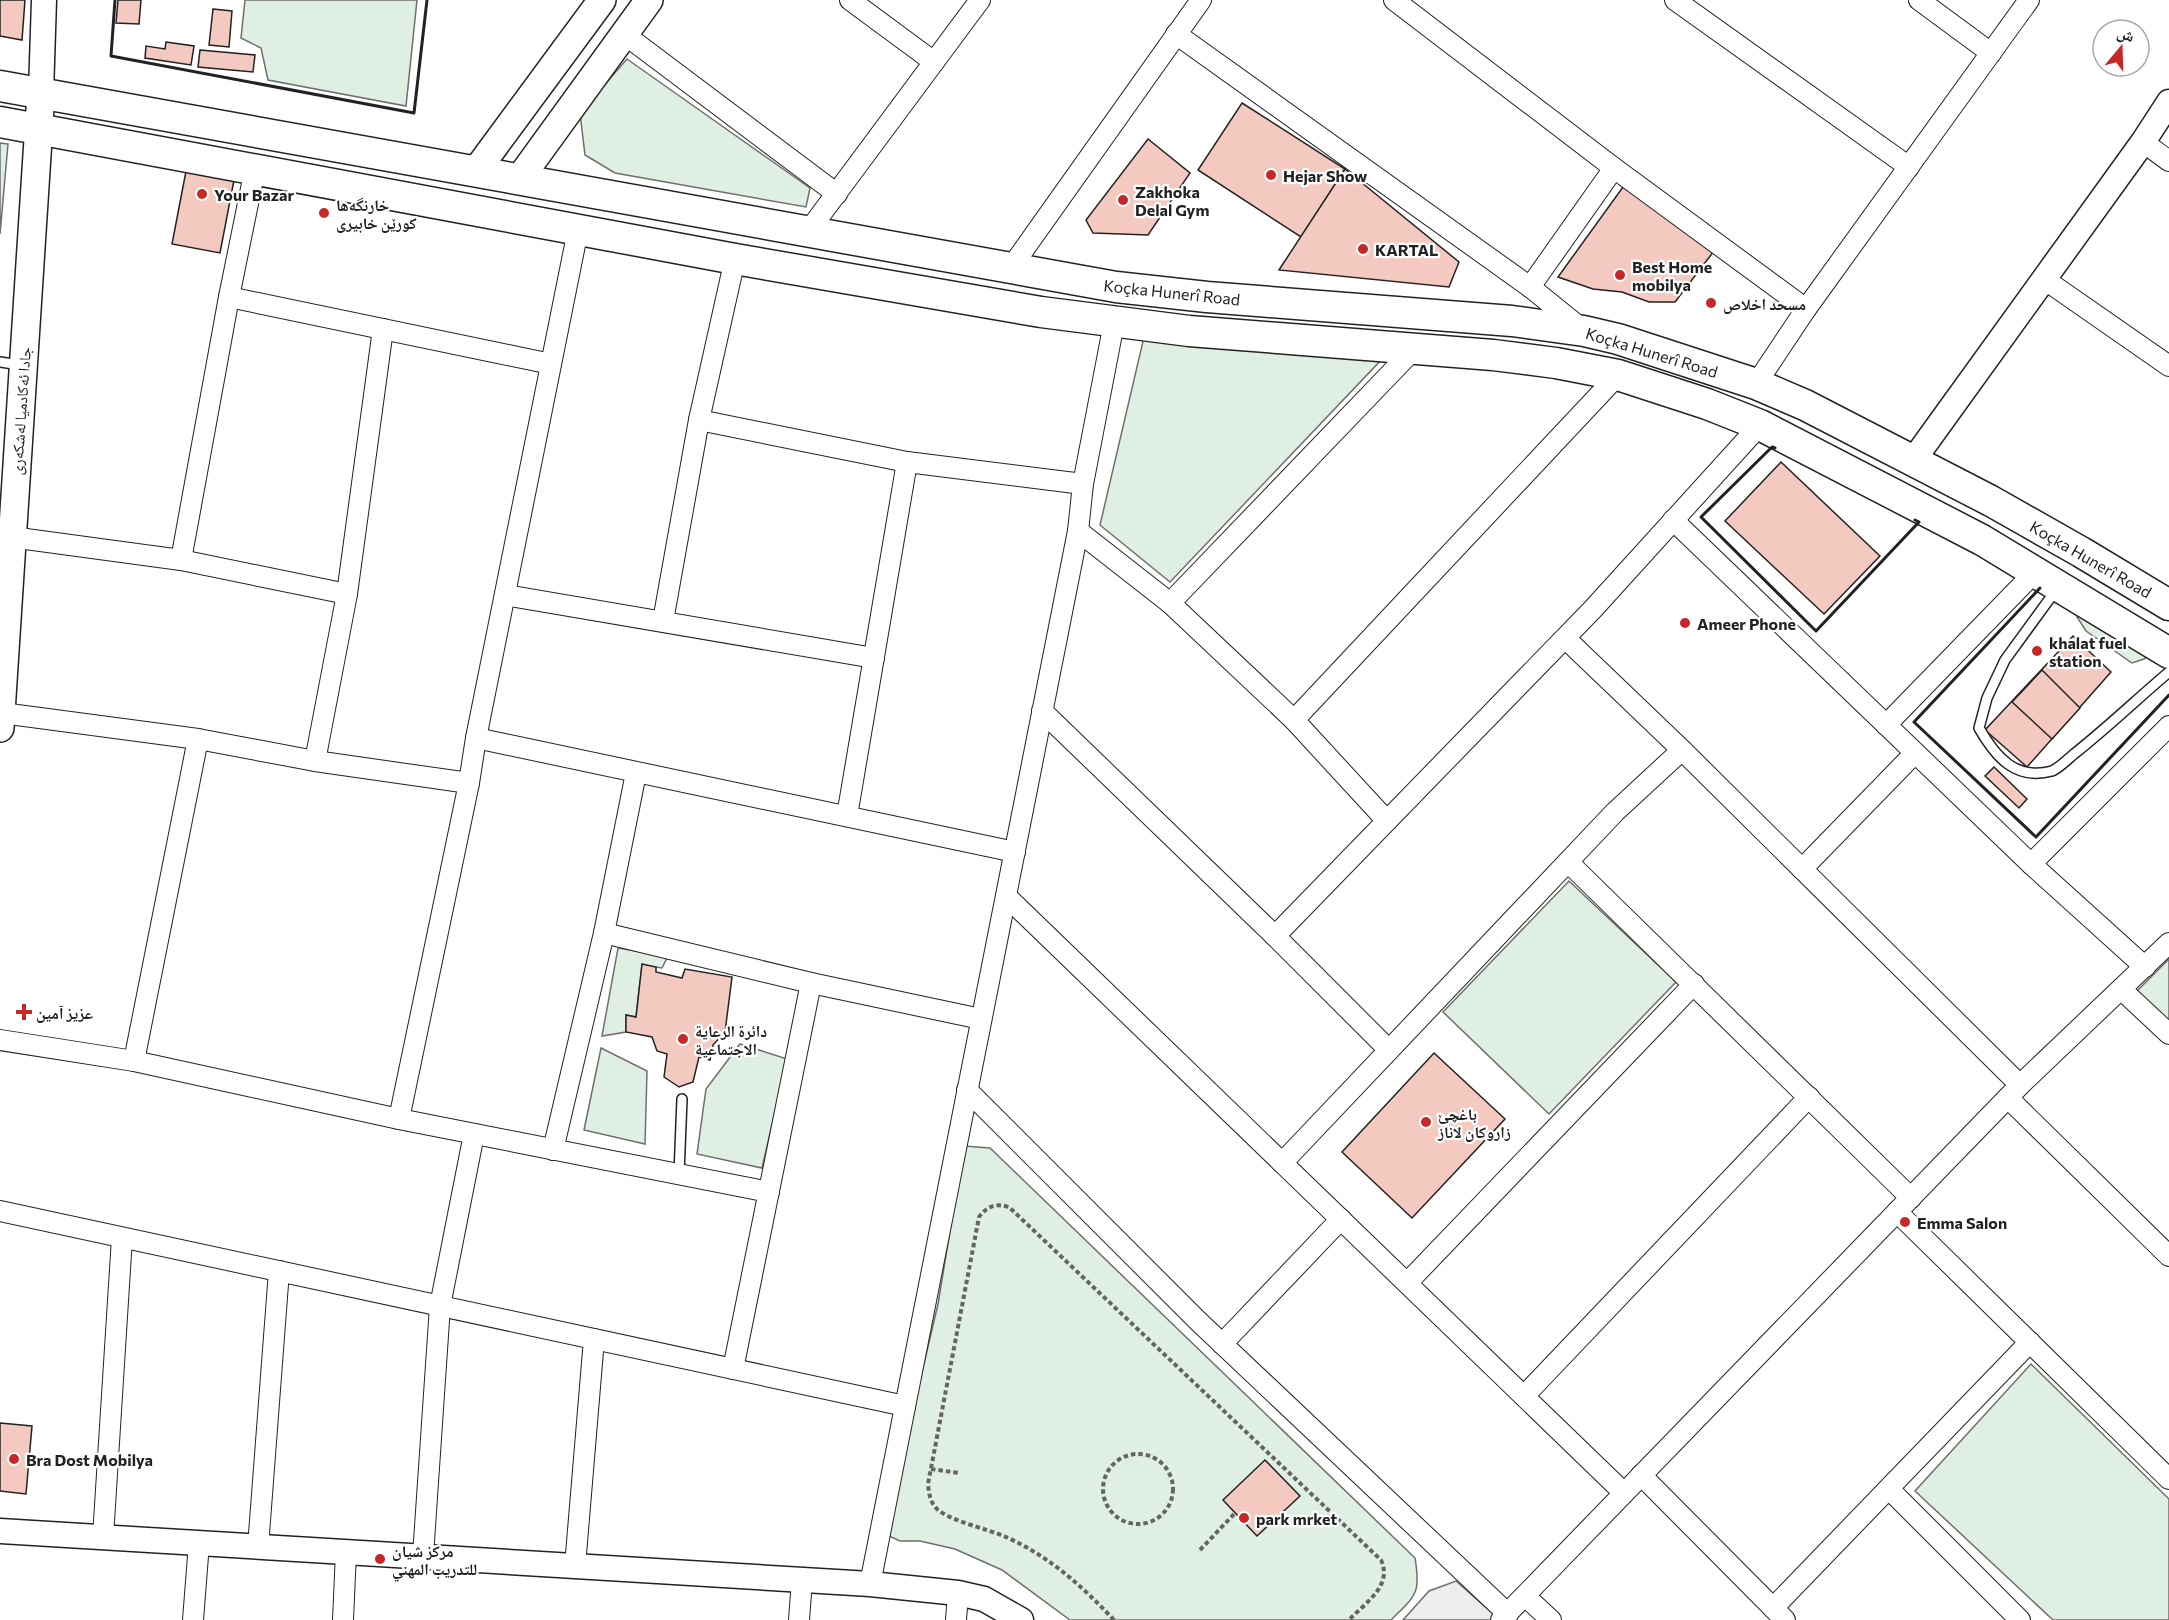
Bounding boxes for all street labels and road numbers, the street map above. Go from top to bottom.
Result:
street label: Koçka Hunerî Road [1103,275,1241,309]
street label: Koçka Hunerî Road [1584,323,1720,381]
street label: جادا ئه‌كادميا له‌شكه‌رى [6,346,36,476]
street label: Koçka Hunerî Road [2027,516,2155,602]

